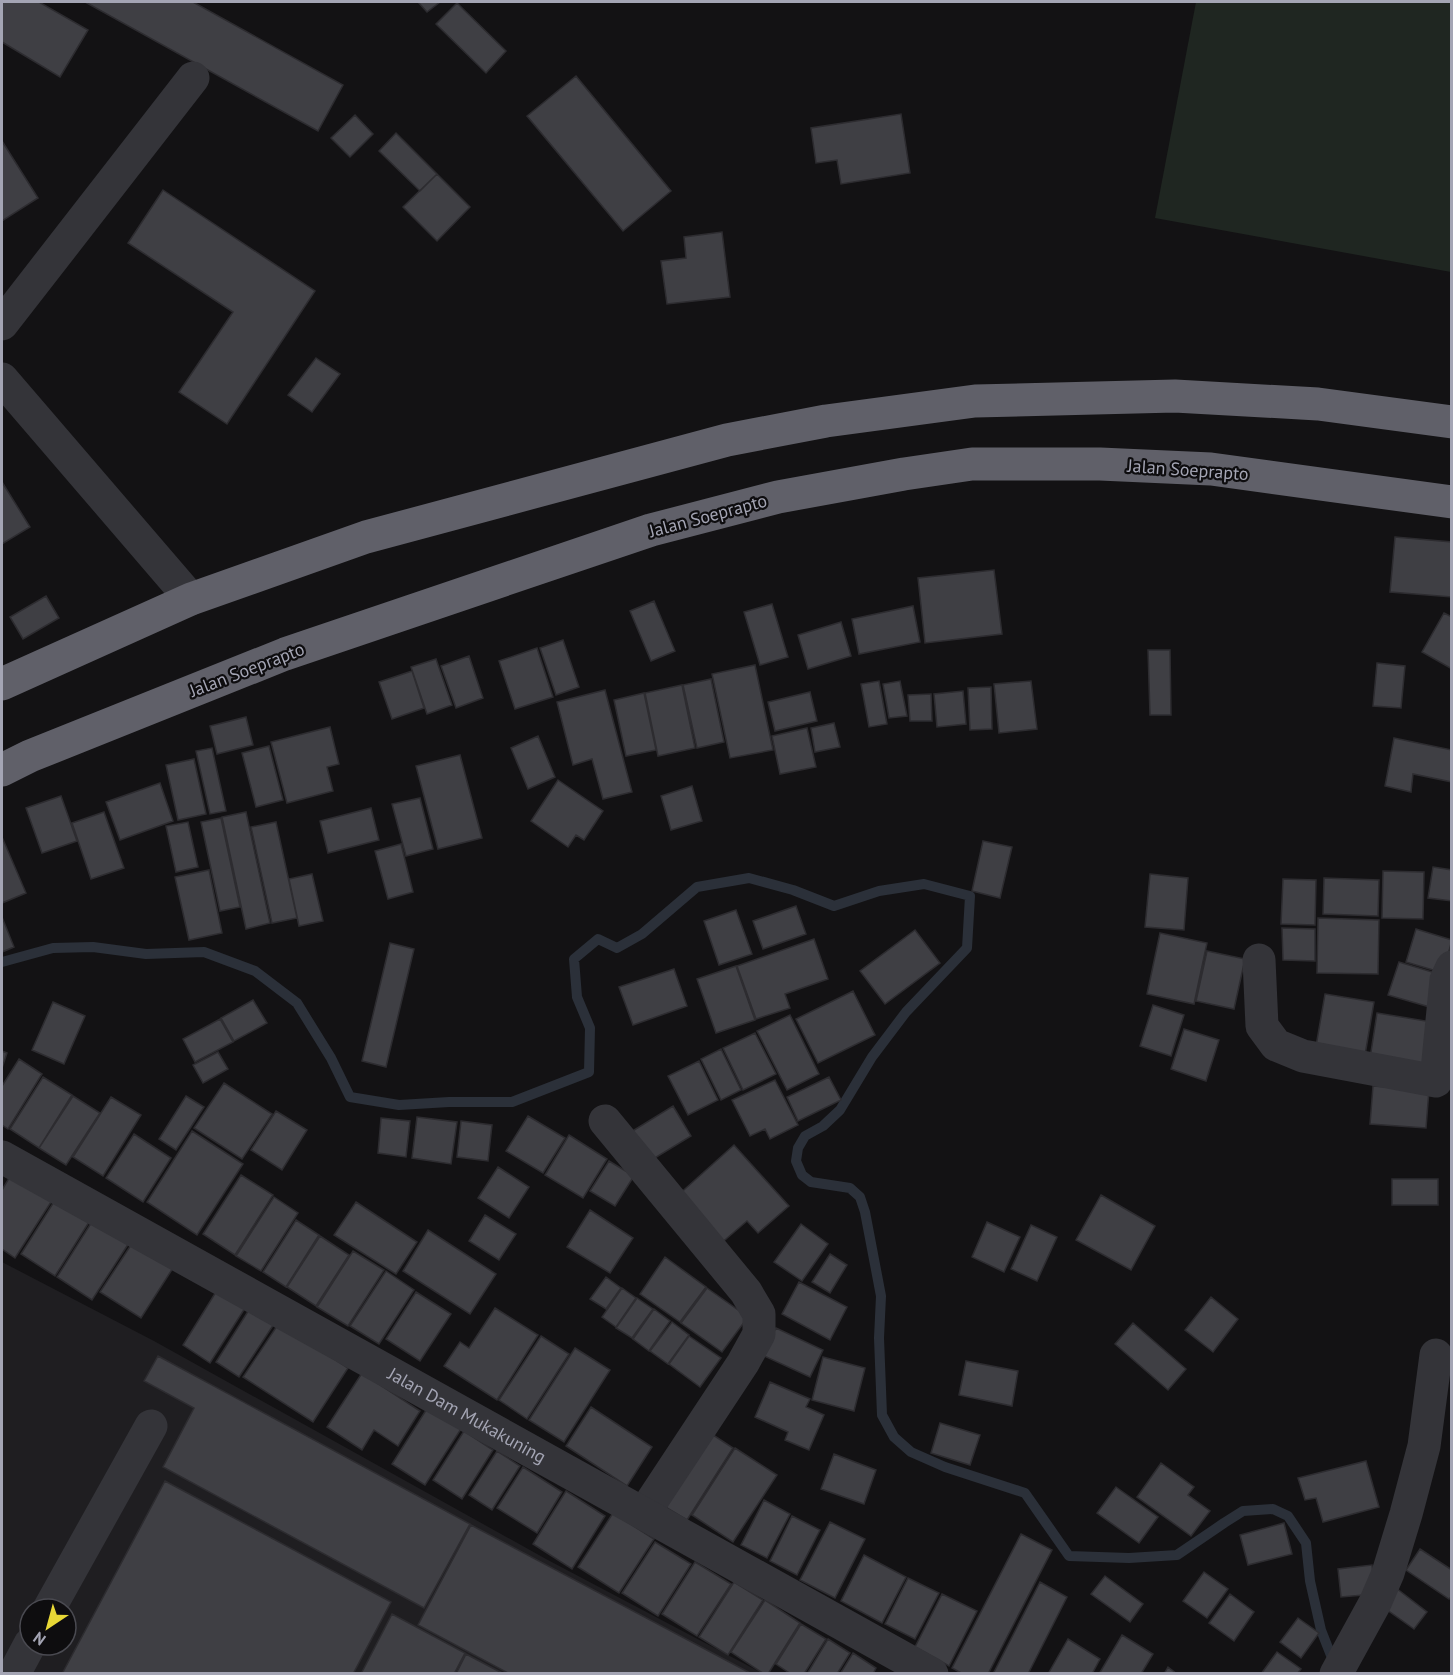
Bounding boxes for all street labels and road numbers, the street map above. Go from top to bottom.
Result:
street label: Jalan Soeprapto [1126,454,1249,485]
street label: Jalan Soeprapto [645,489,769,543]
street label: Jalan Soeprapto [185,637,308,702]
street label: Jalan Dam Mukakuning [383,1361,550,1468]

